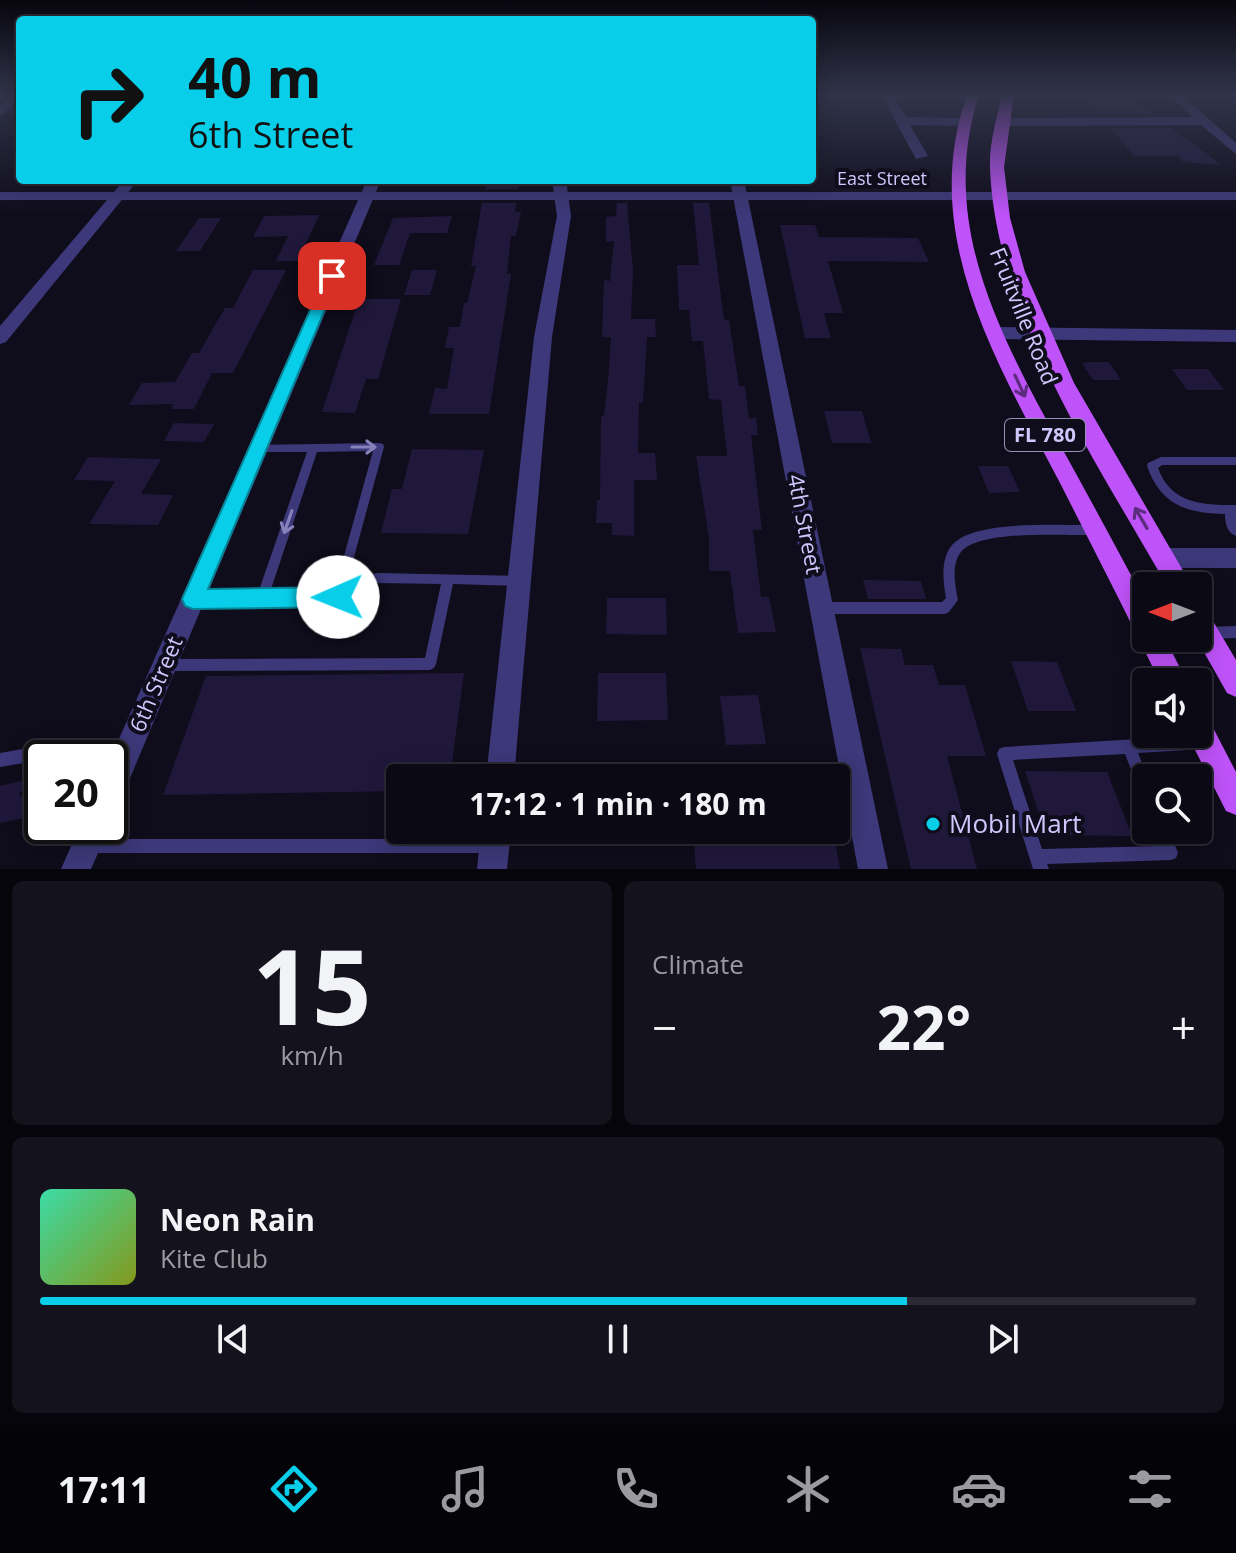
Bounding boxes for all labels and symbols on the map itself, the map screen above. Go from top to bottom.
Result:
street label: East Street [837,166,927,190]
pin [298,242,366,310]
street label: Fruitville Road [984,243,1066,389]
one-way arrow [1013,374,1028,398]
road number: FL 780 [1005,419,1085,451]
one-way arrow [350,439,377,455]
street label: 4th Street [782,471,830,576]
one-way arrow [1133,507,1149,530]
one-way arrow [280,508,295,534]
position arrow [296,555,380,639]
north arrow [1132,572,1212,652]
street label: 6th Street [122,631,189,736]
speed limit sign: 20 [24,740,128,844]
place label: Mobil Mart [949,805,1082,841]
marker: Mobil Mart [924,815,942,833]

